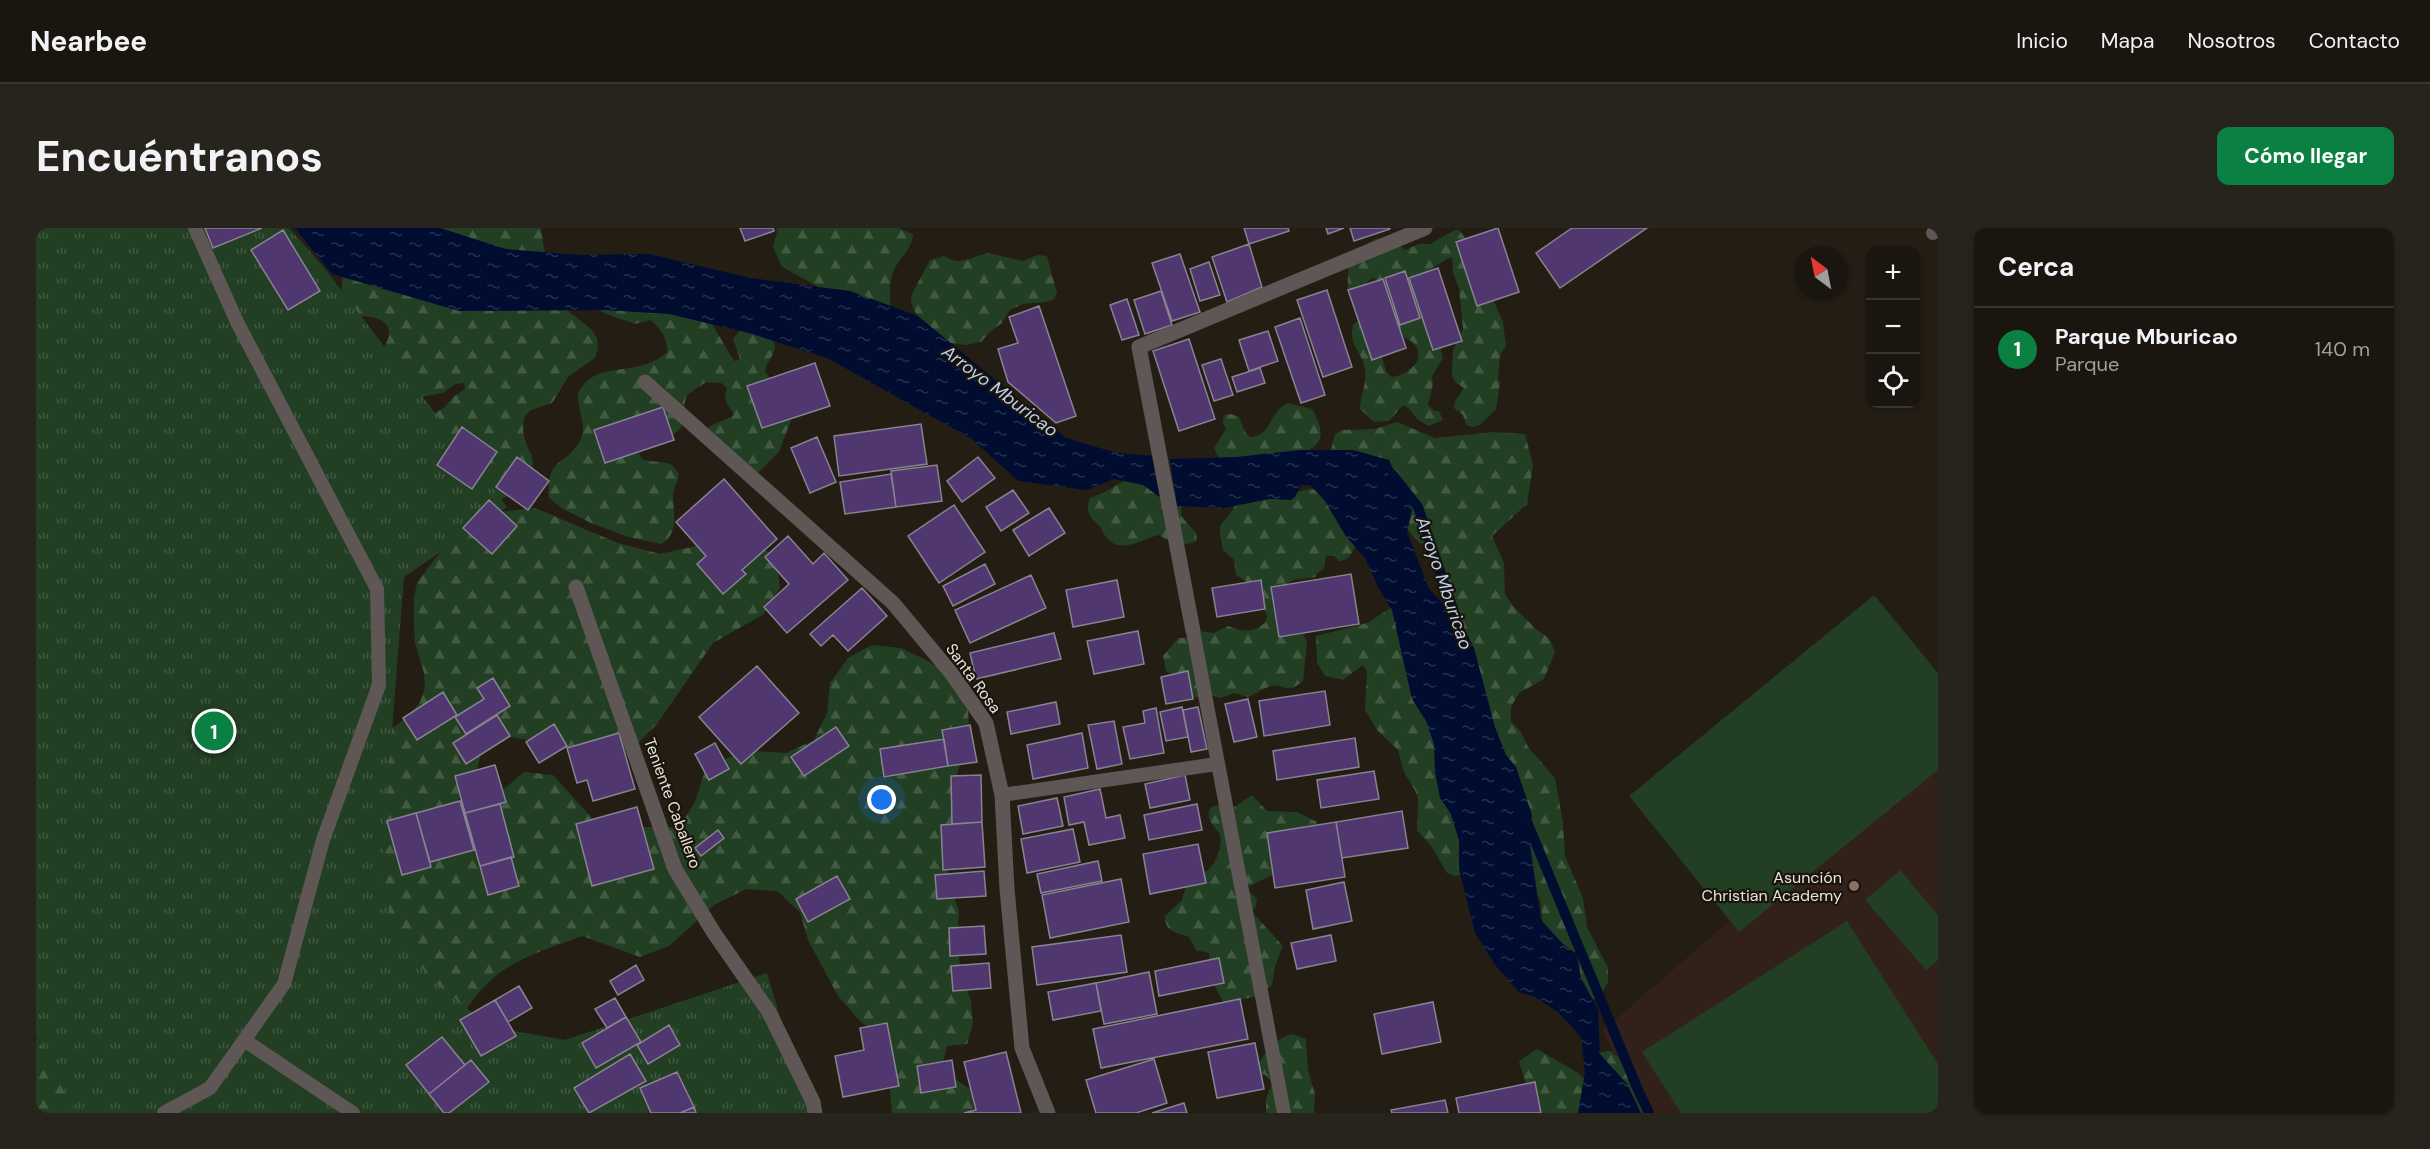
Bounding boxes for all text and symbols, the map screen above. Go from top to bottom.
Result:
text: Nearbee [30,23,147,60]
text: Inicio [2016,27,2068,55]
text: Mapa [2101,27,2155,55]
text: Nosotros [2188,27,2276,55]
text: Contacto [2309,27,2400,55]
button: Cómo llegar [2217,127,2394,185]
text: Encuéntranos [36,129,323,184]
north arrow [1794,246,1848,300]
map controls [1866,246,1920,408]
button: + [1866,246,1920,300]
text: Cerca [1998,250,2074,284]
button: − [1866,300,1920,354]
text: Parque Mburicao [2055,322,2238,351]
text: 1 [2014,336,2021,362]
text: 140 m [2315,336,2370,362]
water label: Arroyo Mburicao [936,339,1063,442]
text: Parque [2055,351,2119,377]
button: locate [1866,354,1920,408]
water label: Arroyo Mburicao [1410,512,1478,653]
street label: Santa Rosa [941,639,1006,717]
pin: 1 [194,708,234,754]
street label: Teniente Caballero [639,735,706,871]
your location [867,785,896,814]
place label: Asunción Christian Academy [1702,867,1842,906]
marker: Asunción Christian Academy [1847,879,1861,893]

